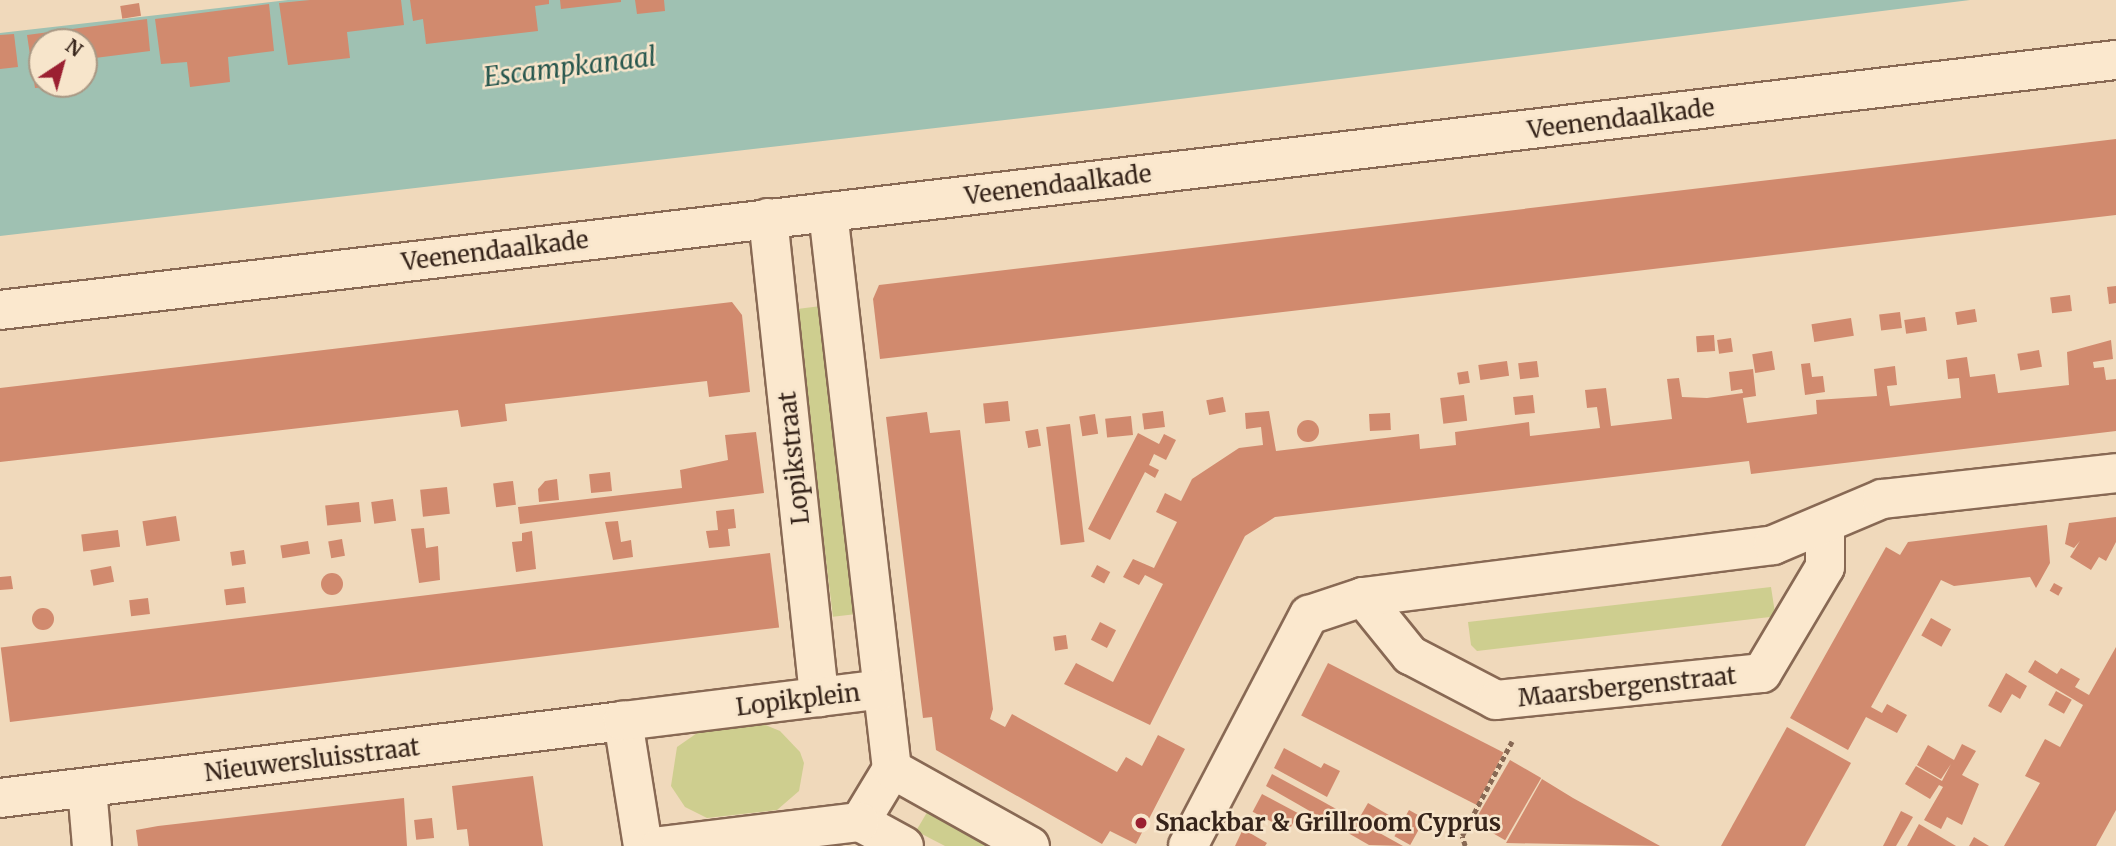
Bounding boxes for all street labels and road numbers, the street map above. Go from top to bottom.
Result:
street label: Veenendaalkade [1526,93,1716,145]
street label: Veenendaalkade [963,159,1153,211]
street label: Veenendaalkade [400,225,590,277]
street label: Lopikstraat [773,390,815,526]
street label: Maarsbergenstraat [1516,661,1738,713]
street label: Lopikplein [734,678,862,722]
street label: Nieuwersluisstraat [203,733,421,787]

